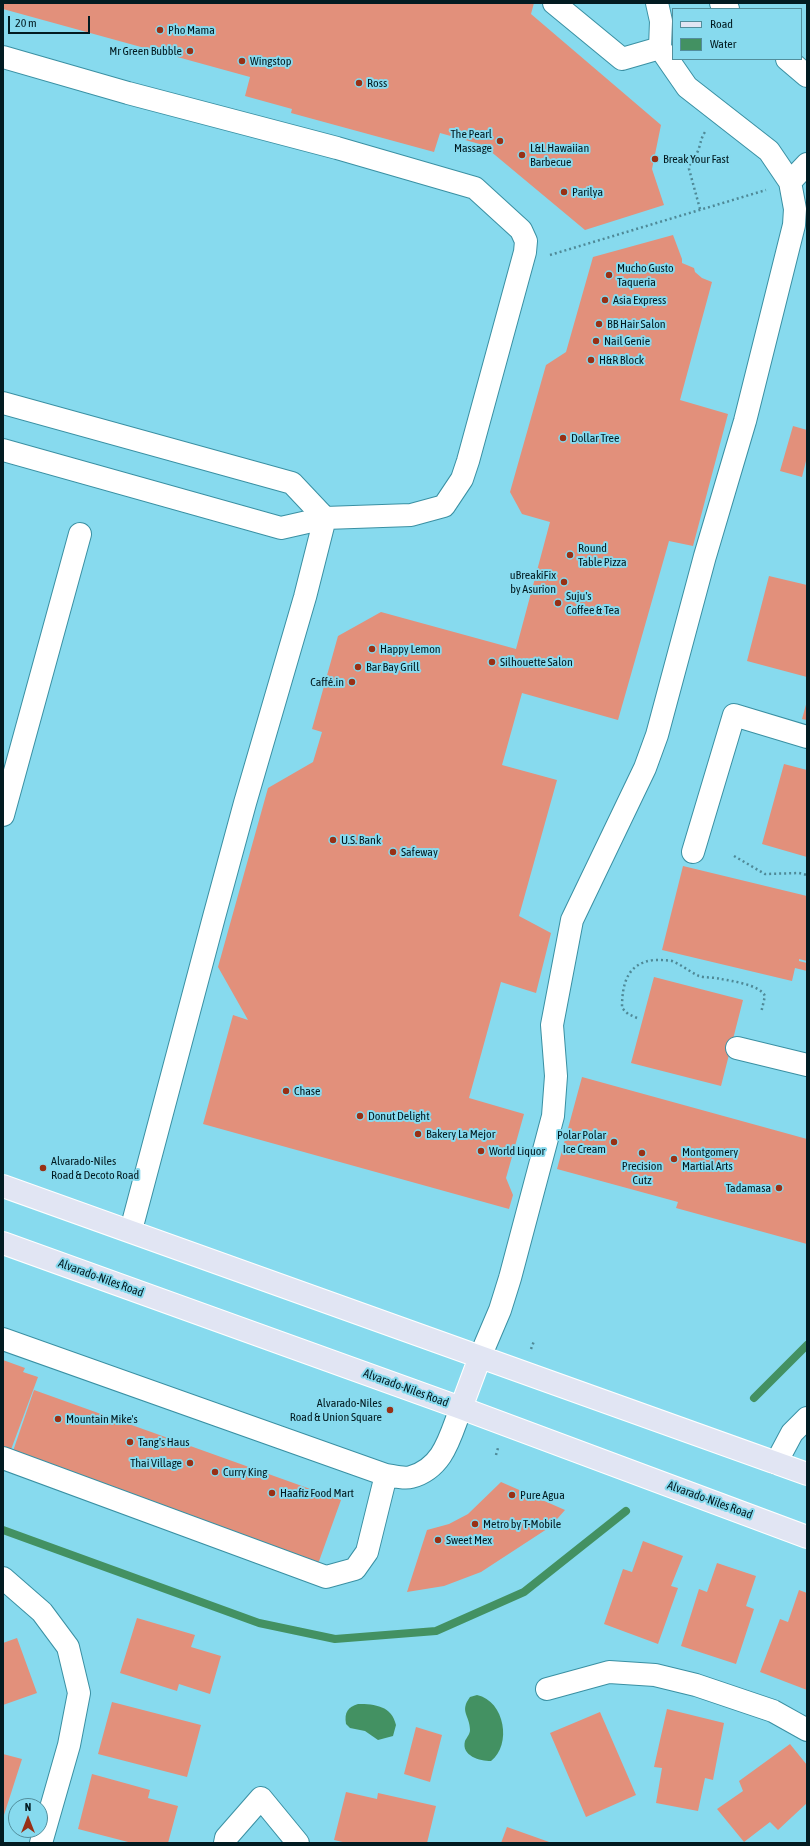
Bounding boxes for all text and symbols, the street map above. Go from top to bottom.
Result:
scale bar [10,8,92,34]
legend [672,8,802,60]
text: 20 m [15,16,37,30]
text: Road [710,17,733,31]
place label: Pho Mama [168,23,215,37]
marker: Pho Mama [155,25,165,35]
text: Water [710,37,736,51]
place label: Mr Green Bubble [109,44,182,58]
marker: Mr Green Bubble [185,46,195,56]
place label: Wingstop [250,54,291,68]
marker: Wingstop [237,56,247,66]
place label: Ross [367,76,387,90]
marker: Ross [354,78,364,88]
place label: The Pearl Massage [451,127,492,155]
marker: The Pearl Massage [495,136,505,146]
place label: L&L Hawaiian Barbecue [530,141,589,169]
marker: L&L Hawaiian Barbecue [517,150,527,160]
place label: Break Your Fast [663,152,729,166]
marker: Break Your Fast [650,154,660,164]
place label: Parilya [572,185,603,199]
marker: Parilya [559,187,569,197]
place label: Mucho Gusto Taqueria [617,261,674,289]
marker: Mucho Gusto Taqueria [604,270,614,280]
place label: Asia Express [613,293,666,307]
marker: Asia Express [600,295,610,305]
place label: BB Hair Salon [607,317,666,331]
marker: BB Hair Salon [594,319,604,329]
place label: Nail Genie [604,334,650,348]
marker: Nail Genie [591,336,601,346]
place label: H&R Block [599,353,644,367]
marker: H&R Block [586,355,596,365]
place label: Dollar Tree [571,431,619,445]
marker: Dollar Tree [558,433,568,443]
place label: Round Table Pizza [578,541,626,569]
marker: Round Table Pizza [565,550,575,560]
place label: uBreakiFix by Asurion [510,568,556,596]
marker: uBreakiFix by Asurion [559,577,569,587]
place label: Suju's Coffee & Tea [566,589,619,617]
marker: Suju's Coffee & Tea [553,598,563,608]
place label: Happy Lemon [380,642,441,656]
marker: Happy Lemon [367,644,377,654]
place label: Silhouette Salon [500,655,573,669]
marker: Silhouette Salon [487,657,497,667]
place label: Bar Bay Grill [366,660,419,674]
marker: Bar Bay Grill [353,662,363,672]
place label: Caffé.in [310,675,344,689]
marker: Caffé.in [347,677,357,687]
place label: U.S. Bank [341,833,381,847]
marker: U.S. Bank [328,835,338,845]
place label: Safeway [401,845,438,859]
marker: Safeway [388,847,398,857]
place label: Chase [294,1084,320,1098]
marker: Chase [281,1086,291,1096]
place label: Donut Delight [368,1109,430,1123]
marker: Donut Delight [355,1111,365,1121]
place label: Bakery La Mejor [426,1127,495,1141]
place label: Polar Polar Ice Cream [557,1128,606,1156]
marker: Bakery La Mejor [413,1129,423,1139]
marker: Polar Polar Ice Cream [609,1137,619,1147]
place label: World Liquor [489,1144,545,1158]
place label: Montgomery Martial Arts [682,1145,738,1173]
marker: World Liquor [476,1146,486,1156]
marker: Precision Cutz [637,1148,647,1158]
place label: Alvarado-Niles Road & Decoto Road [51,1154,139,1182]
marker: Montgomery Martial Arts [669,1154,679,1164]
place label: Precision Cutz [622,1159,662,1187]
marker: Alvarado-Niles Road & Decoto Road [38,1163,48,1173]
place label: Tadamasa [726,1181,771,1195]
marker: Tadamasa [774,1183,784,1193]
street label: Alvarado-Niles Road [56,1256,146,1300]
street label: Alvarado-Niles Road [361,1366,451,1410]
place label: Alvarado-Niles Road & Union Square [290,1396,382,1424]
marker: Alvarado-Niles Road & Union Square [385,1405,395,1415]
place label: Mountain Mike's [66,1412,138,1426]
marker: Mountain Mike's [53,1414,63,1424]
place label: Tang's Haus [138,1435,189,1449]
marker: Tang's Haus [125,1437,135,1447]
place label: Thai Village [130,1456,182,1470]
marker: Thai Village [185,1458,195,1468]
place label: Curry King [223,1465,267,1479]
marker: Curry King [210,1467,220,1477]
street label: Alvarado-Niles Road [665,1478,755,1522]
place label: Haafiz Food Mart [280,1486,354,1500]
marker: Haafiz Food Mart [267,1488,277,1498]
place label: Pure Agua [520,1488,565,1502]
marker: Pure Agua [507,1490,517,1500]
place label: Metro by T-Mobile [483,1517,561,1531]
marker: Metro by T-Mobile [470,1519,480,1529]
place label: Sweet Mex [446,1533,492,1547]
marker: Sweet Mex [433,1535,443,1545]
north arrow [8,1798,48,1838]
text: N [25,1801,31,1813]

